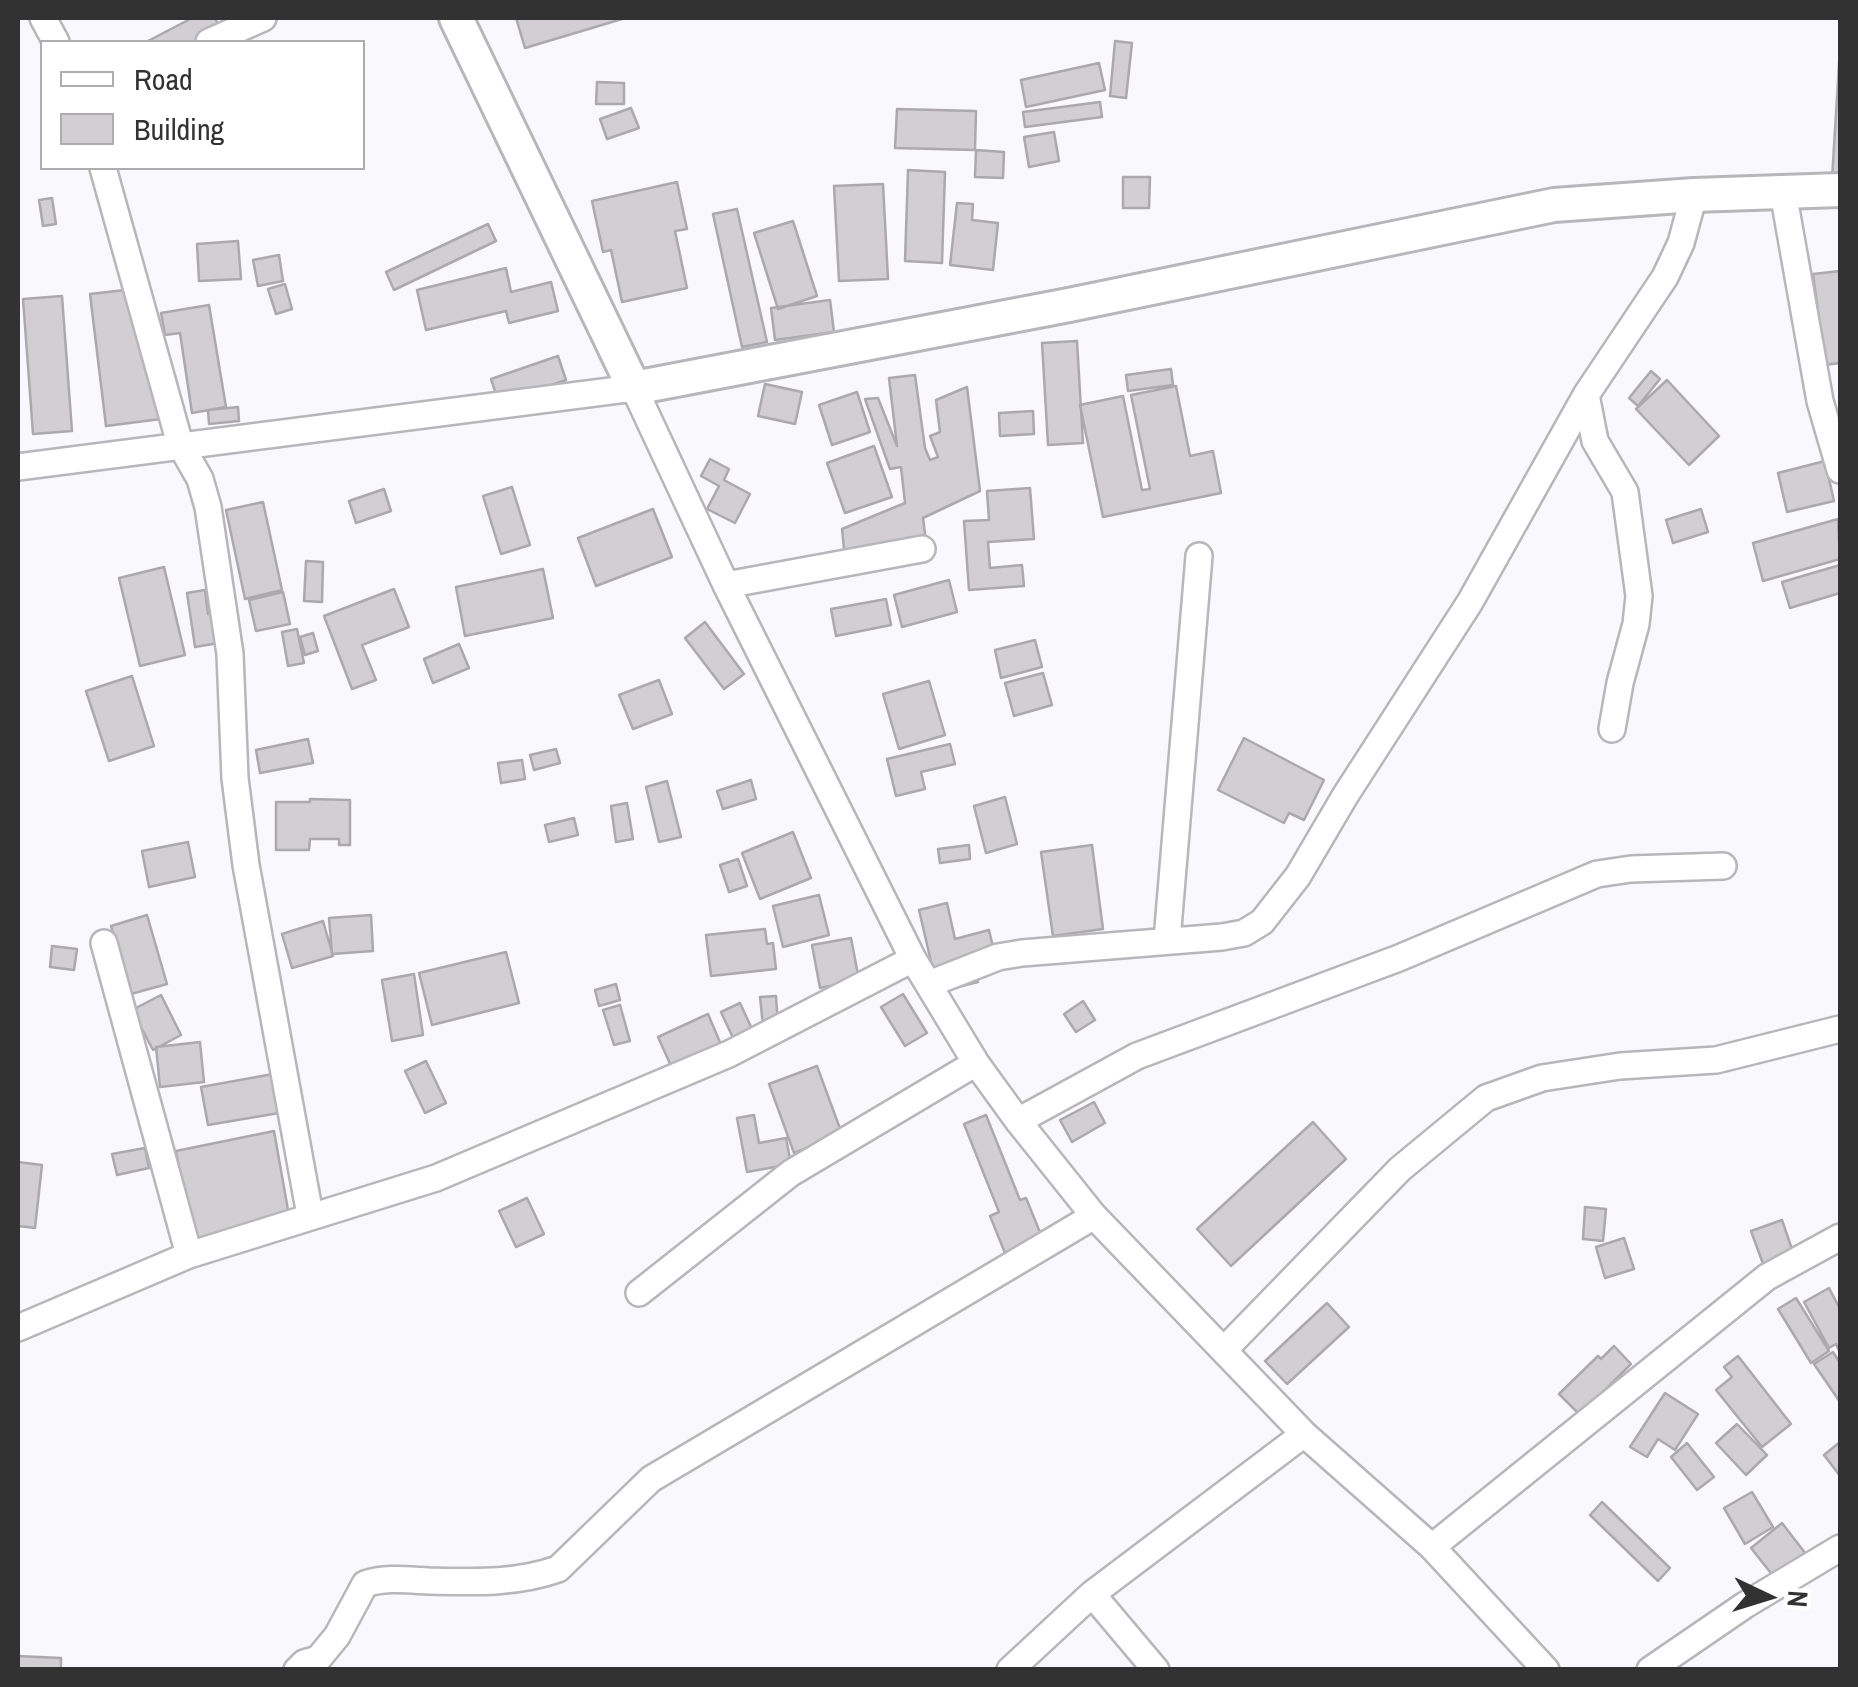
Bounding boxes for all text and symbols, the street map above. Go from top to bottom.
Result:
legend [40,40,365,170]
text: Road [134,59,193,99]
text: Building [134,109,224,149]
north arrow [1718,1547,1818,1647]
text: N [1778,1589,1817,1609]

